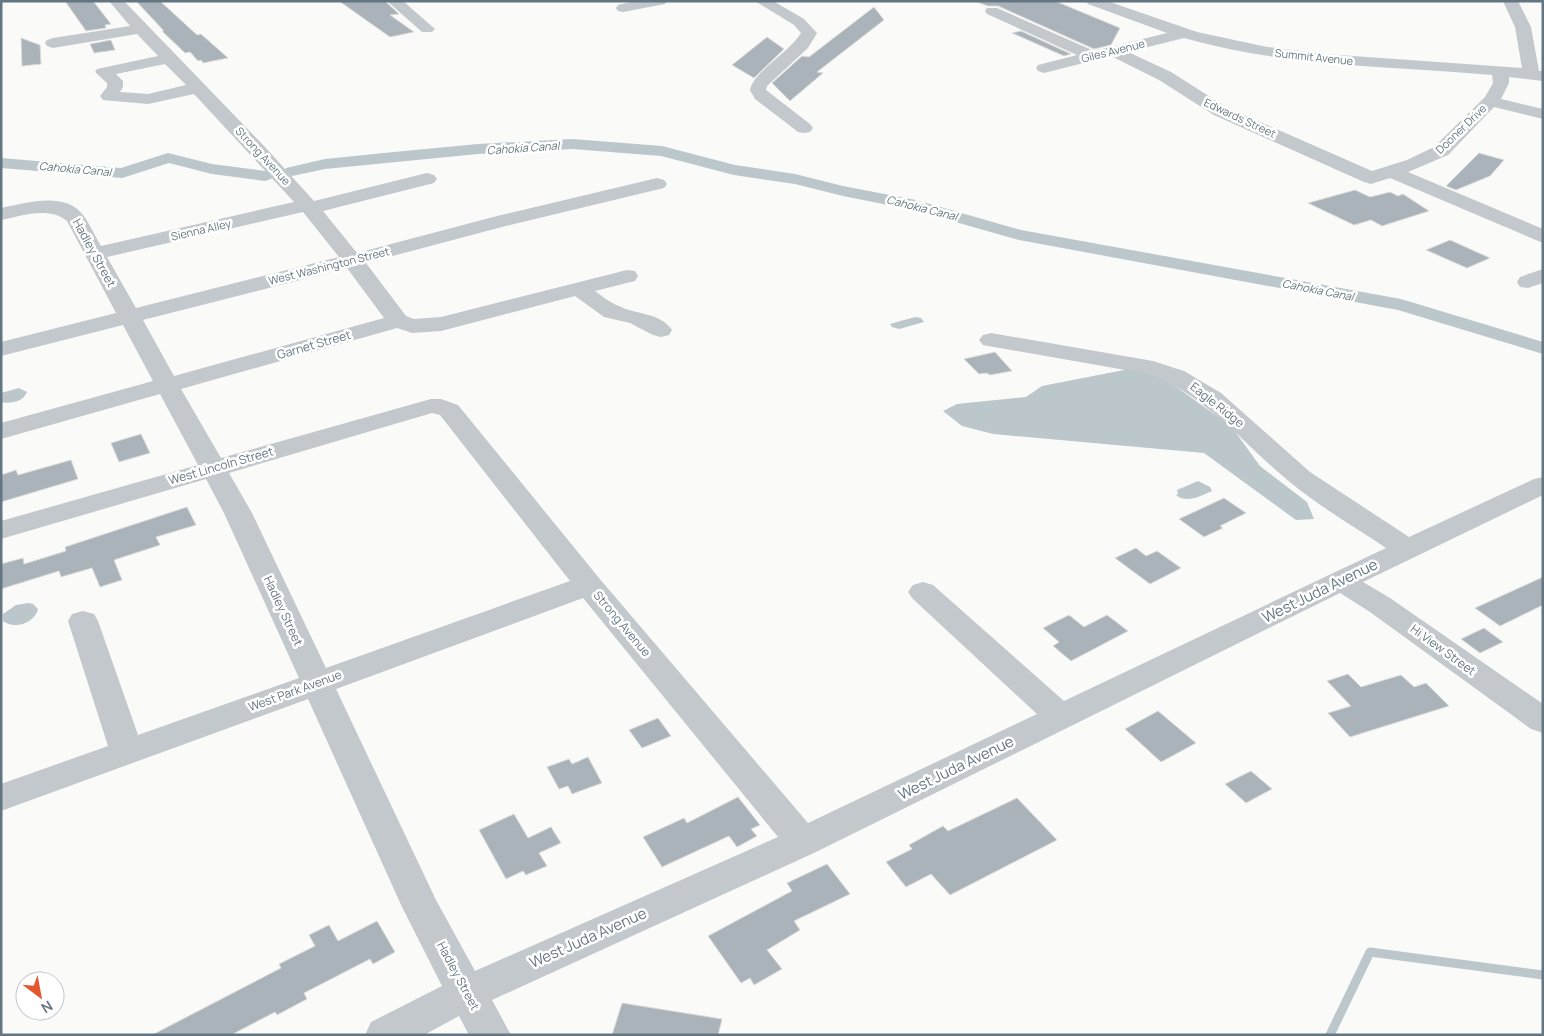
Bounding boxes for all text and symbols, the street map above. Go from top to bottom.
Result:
street label: Giles Avenue [1080,35,1147,66]
street label: Summit Avenue [1274,45,1355,68]
street label: Edwards Street [1202,94,1279,141]
street label: Dooner Drive [1432,100,1490,157]
street label: Strong Avenue [232,123,295,188]
water label: Cahokia Canal [486,137,561,158]
water label: Cahokia Canal [38,158,113,179]
water label: Cahokia Canal [885,191,961,224]
street label: Sienna Alley [169,215,233,244]
street label: Hadley Street [69,216,120,290]
street label: West Washington Street [267,243,391,288]
water label: Cahokia Canal [1281,275,1357,304]
street label: Garnet Street [275,326,353,363]
street label: Eagle Ridge [1187,378,1248,431]
street label: West Lincoln Street [167,442,275,489]
street label: West Juda Avenue [1258,553,1381,628]
street label: Hadley Street [260,573,307,649]
street label: Strong Avenue [590,587,655,660]
street label: Hi View Street [1407,620,1480,679]
street label: West Park Avenue [246,666,344,715]
street label: West Juda Avenue [894,730,1017,805]
street label: West Juda Avenue [526,902,650,973]
street label: Hadley Street [433,938,484,1013]
north arrow [15,971,65,1021]
text: N [38,997,56,1018]

